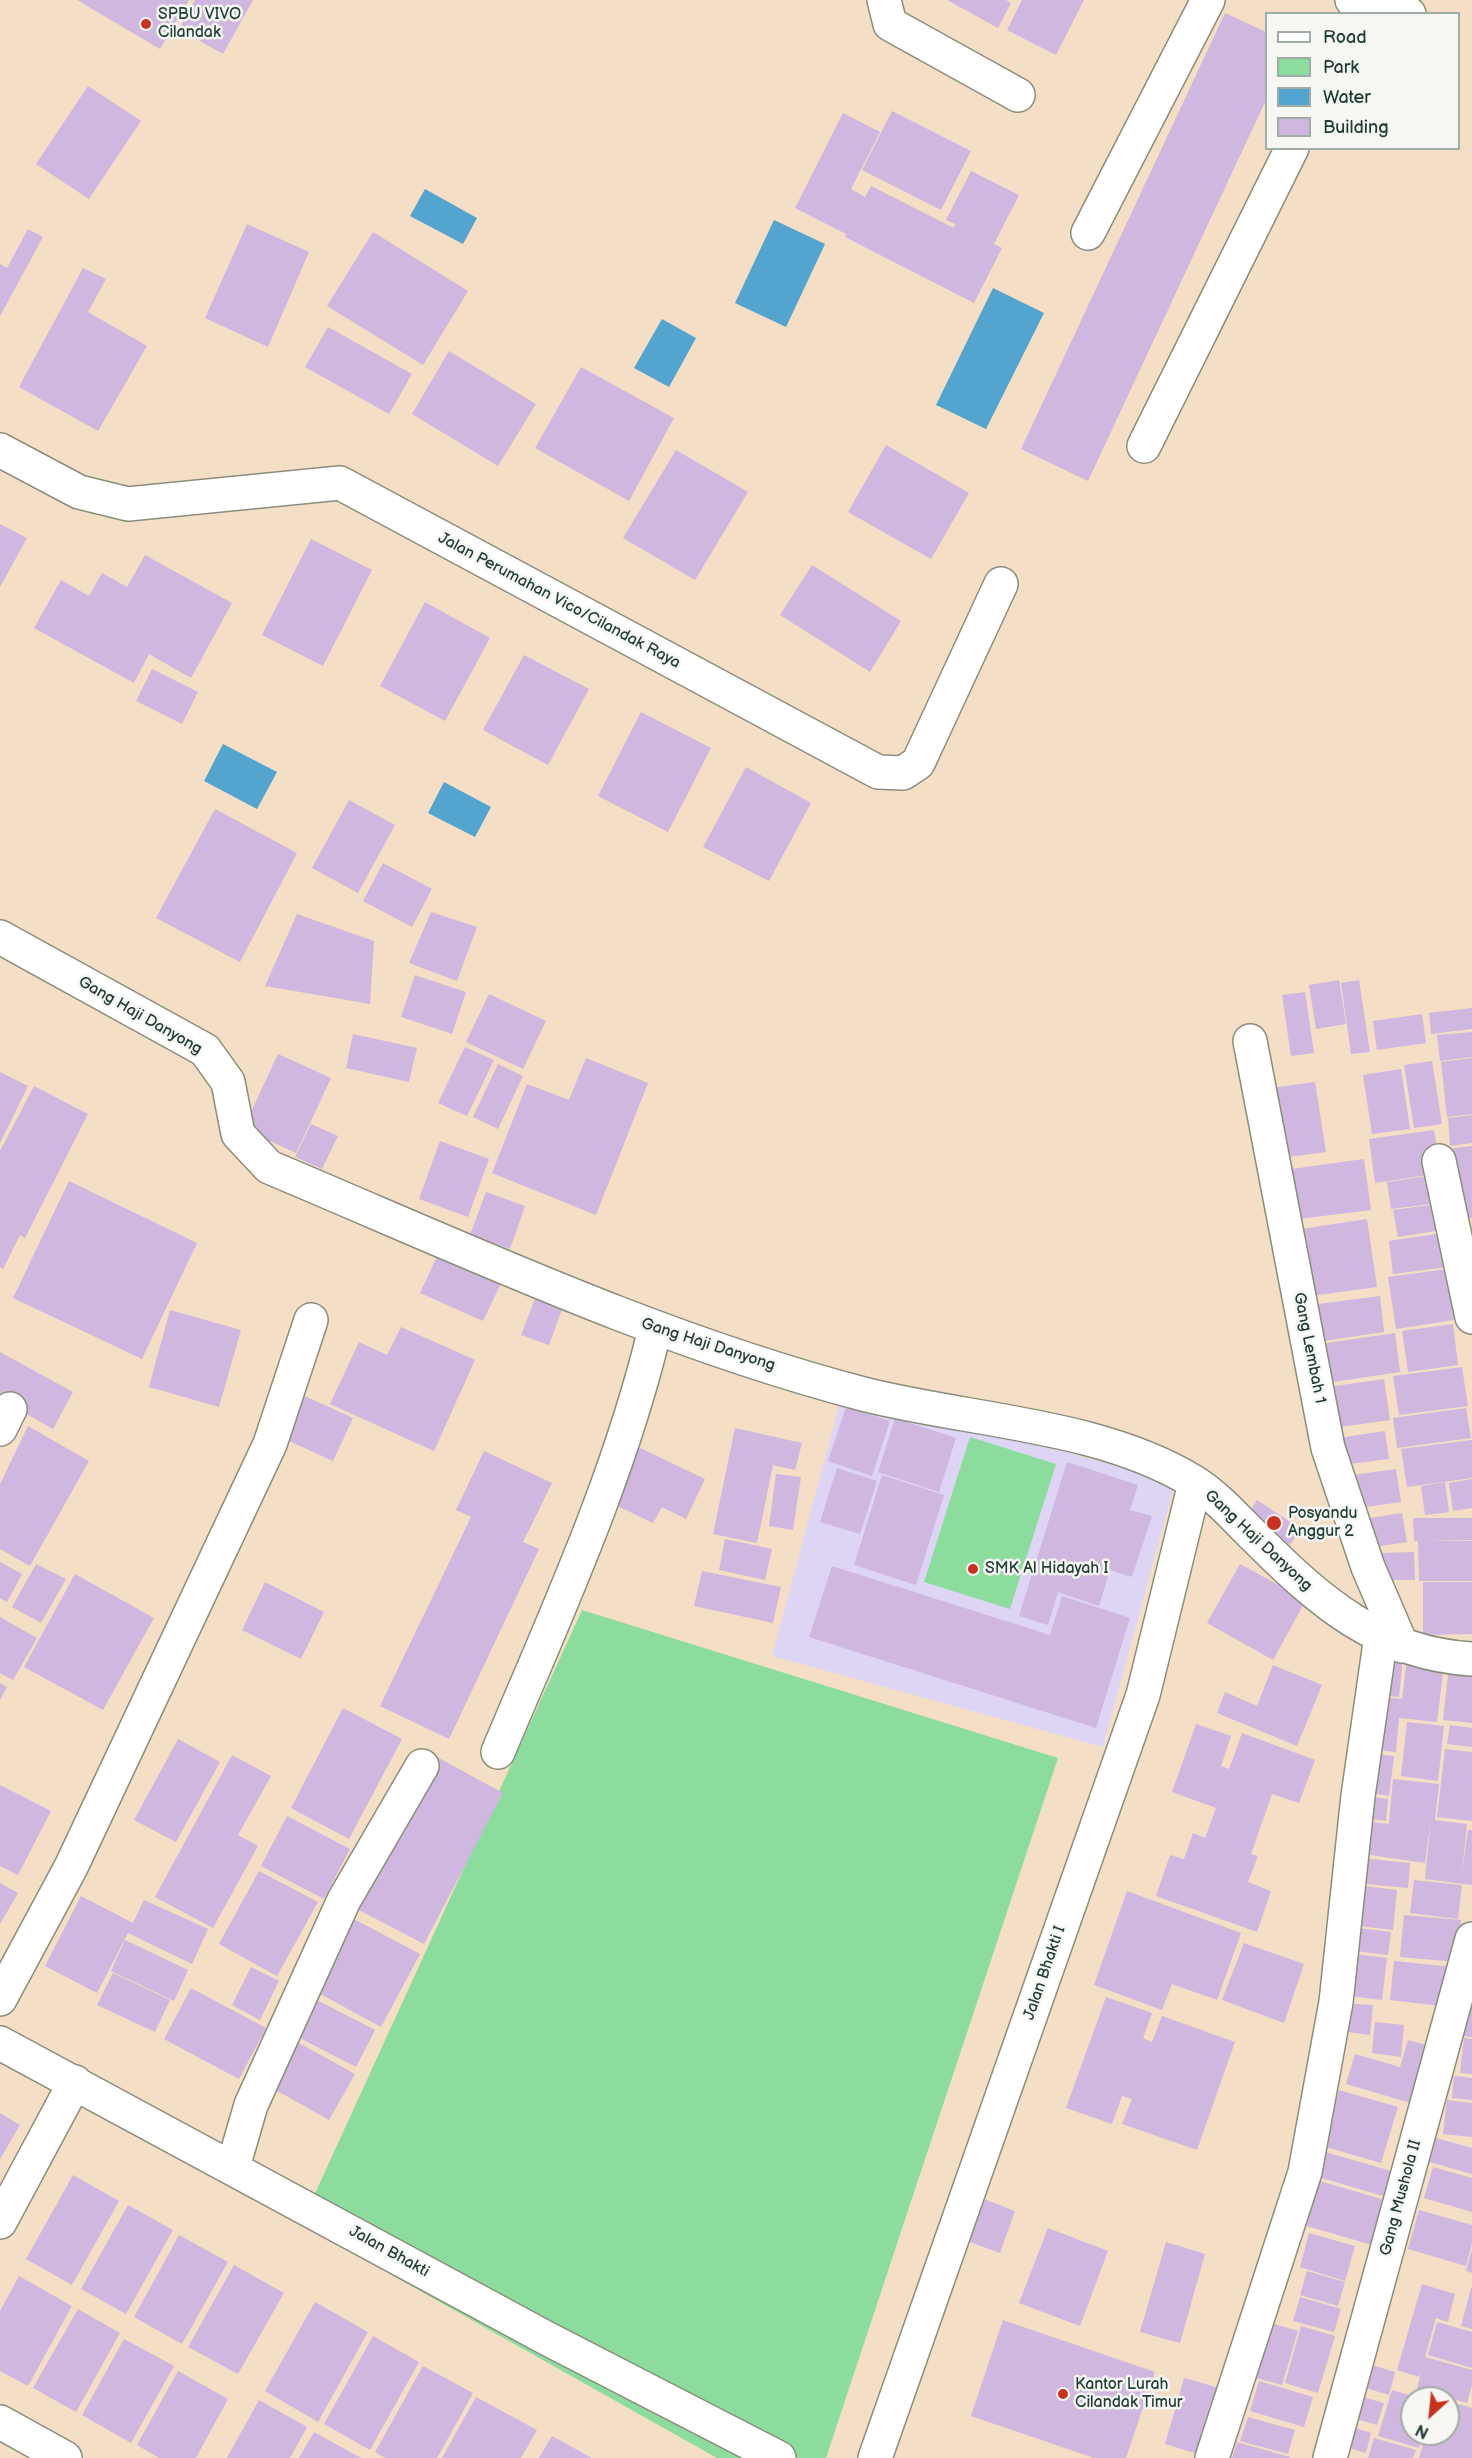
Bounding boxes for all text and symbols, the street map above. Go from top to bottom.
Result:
place label: SPBU VIVO Cilandak [158,5,241,43]
legend [1265,12,1460,150]
marker: SPBU VIVO Cilandak [139,17,153,31]
text: Road [1323,27,1367,48]
text: Park [1323,57,1359,78]
text: Water [1323,87,1371,108]
text: Building [1323,117,1389,138]
street label: Jalan Perumahan Vico/Cilandak Raya [435,529,683,673]
street label: Gang Haji Danyong [75,973,205,1059]
street label: Gang Lembah 1 [1289,1291,1329,1405]
street label: Gang Haji Danyong [638,1314,778,1376]
street label: Gang Haji Danyong [1200,1486,1316,1596]
place label: Posyandu Anggur 2 [1288,1504,1358,1542]
marker: Posyandu Anggur 2 [1265,1514,1283,1532]
place label: SMK Al Hidayah I [985,1559,1108,1579]
marker: SMK Al Hidayah I [966,1562,980,1576]
street label: Jalan Bhakti I [1020,1924,1070,2022]
street label: Gang Mushola II [1376,2138,1426,2258]
street label: Jalan Bhakti [346,2222,432,2282]
place label: Kantor Lurah Cilandak Timur [1075,2375,1183,2413]
north arrow [1400,2386,1460,2446]
marker: Kantor Lurah Cilandak Timur [1056,2387,1070,2401]
text: N [1413,2420,1432,2442]

